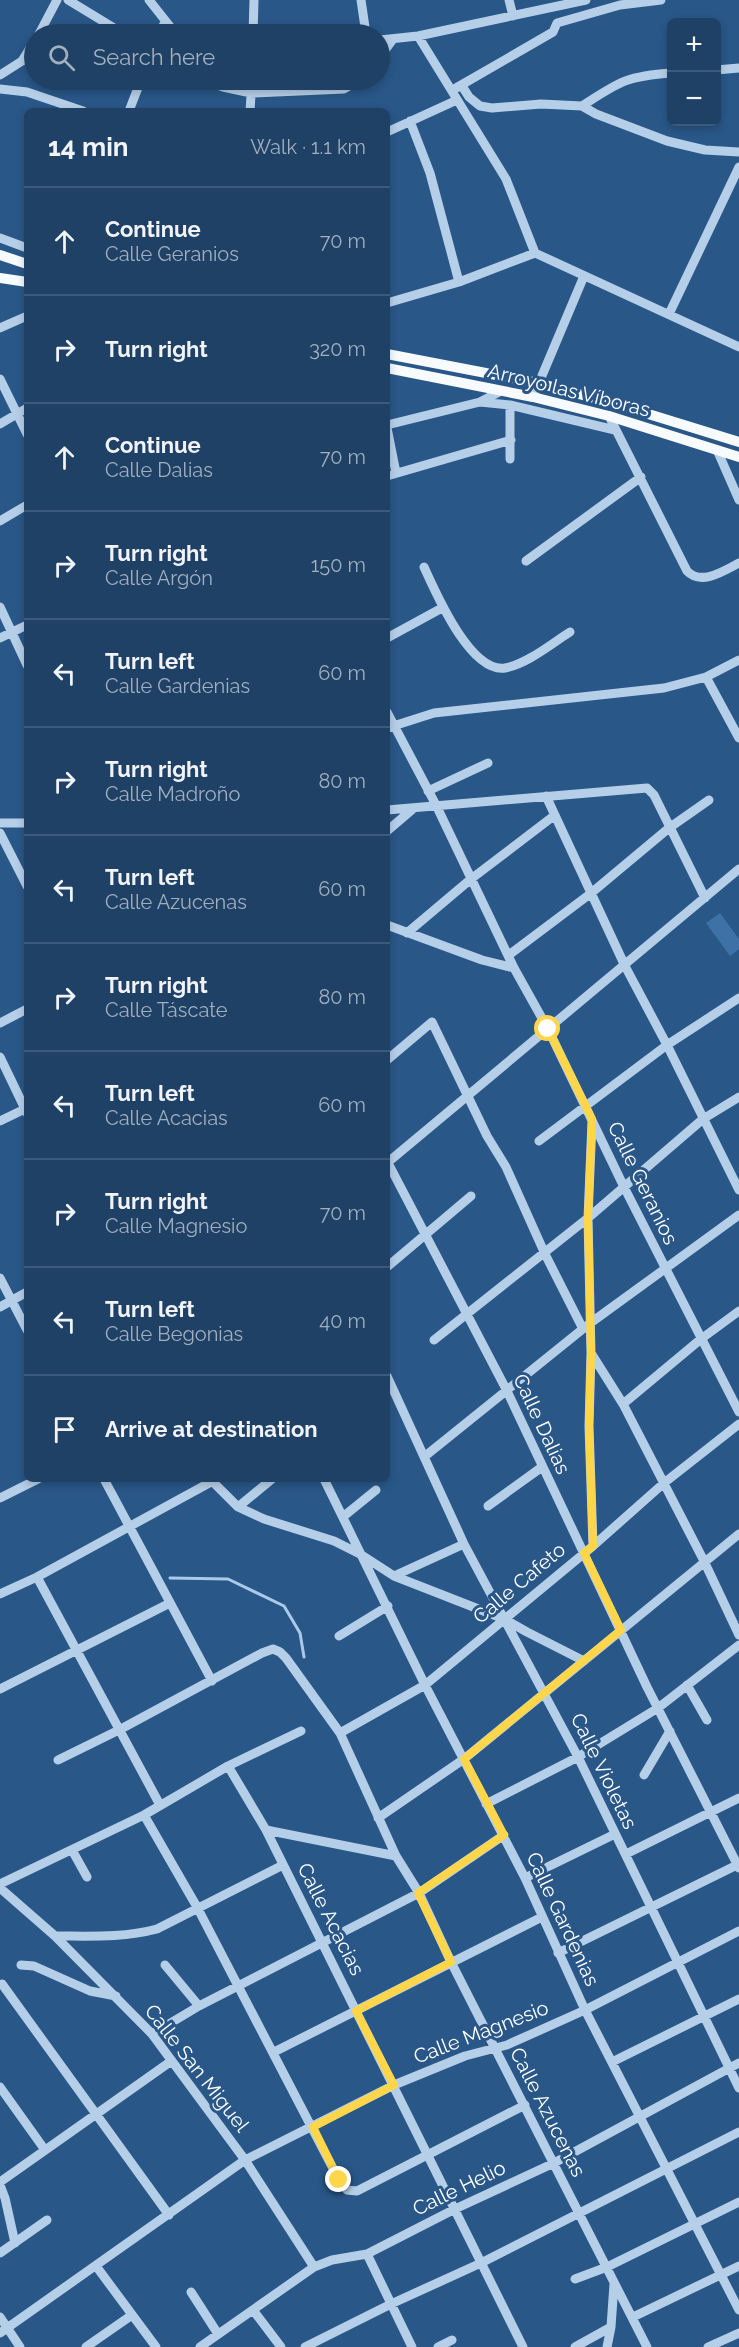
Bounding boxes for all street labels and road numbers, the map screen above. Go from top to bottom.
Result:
street label: Arroyo las Víboras [485,358,653,422]
street label: Calle Geranios [603,1118,683,1248]
street label: Calle Dalias [508,1370,576,1478]
street label: Calle Cafeto [468,1537,570,1629]
street label: Calle Violetas [566,1709,642,1833]
street label: Calle Gardenias [521,1848,605,1990]
street label: Calle Acacias [292,1859,370,1979]
street label: Calle Magnesio [410,1995,552,2069]
street label: Calle San Miguel [140,1999,255,2137]
street label: Calle Azucenas [505,2043,591,2181]
street label: Calle Helio [409,2155,509,2221]

